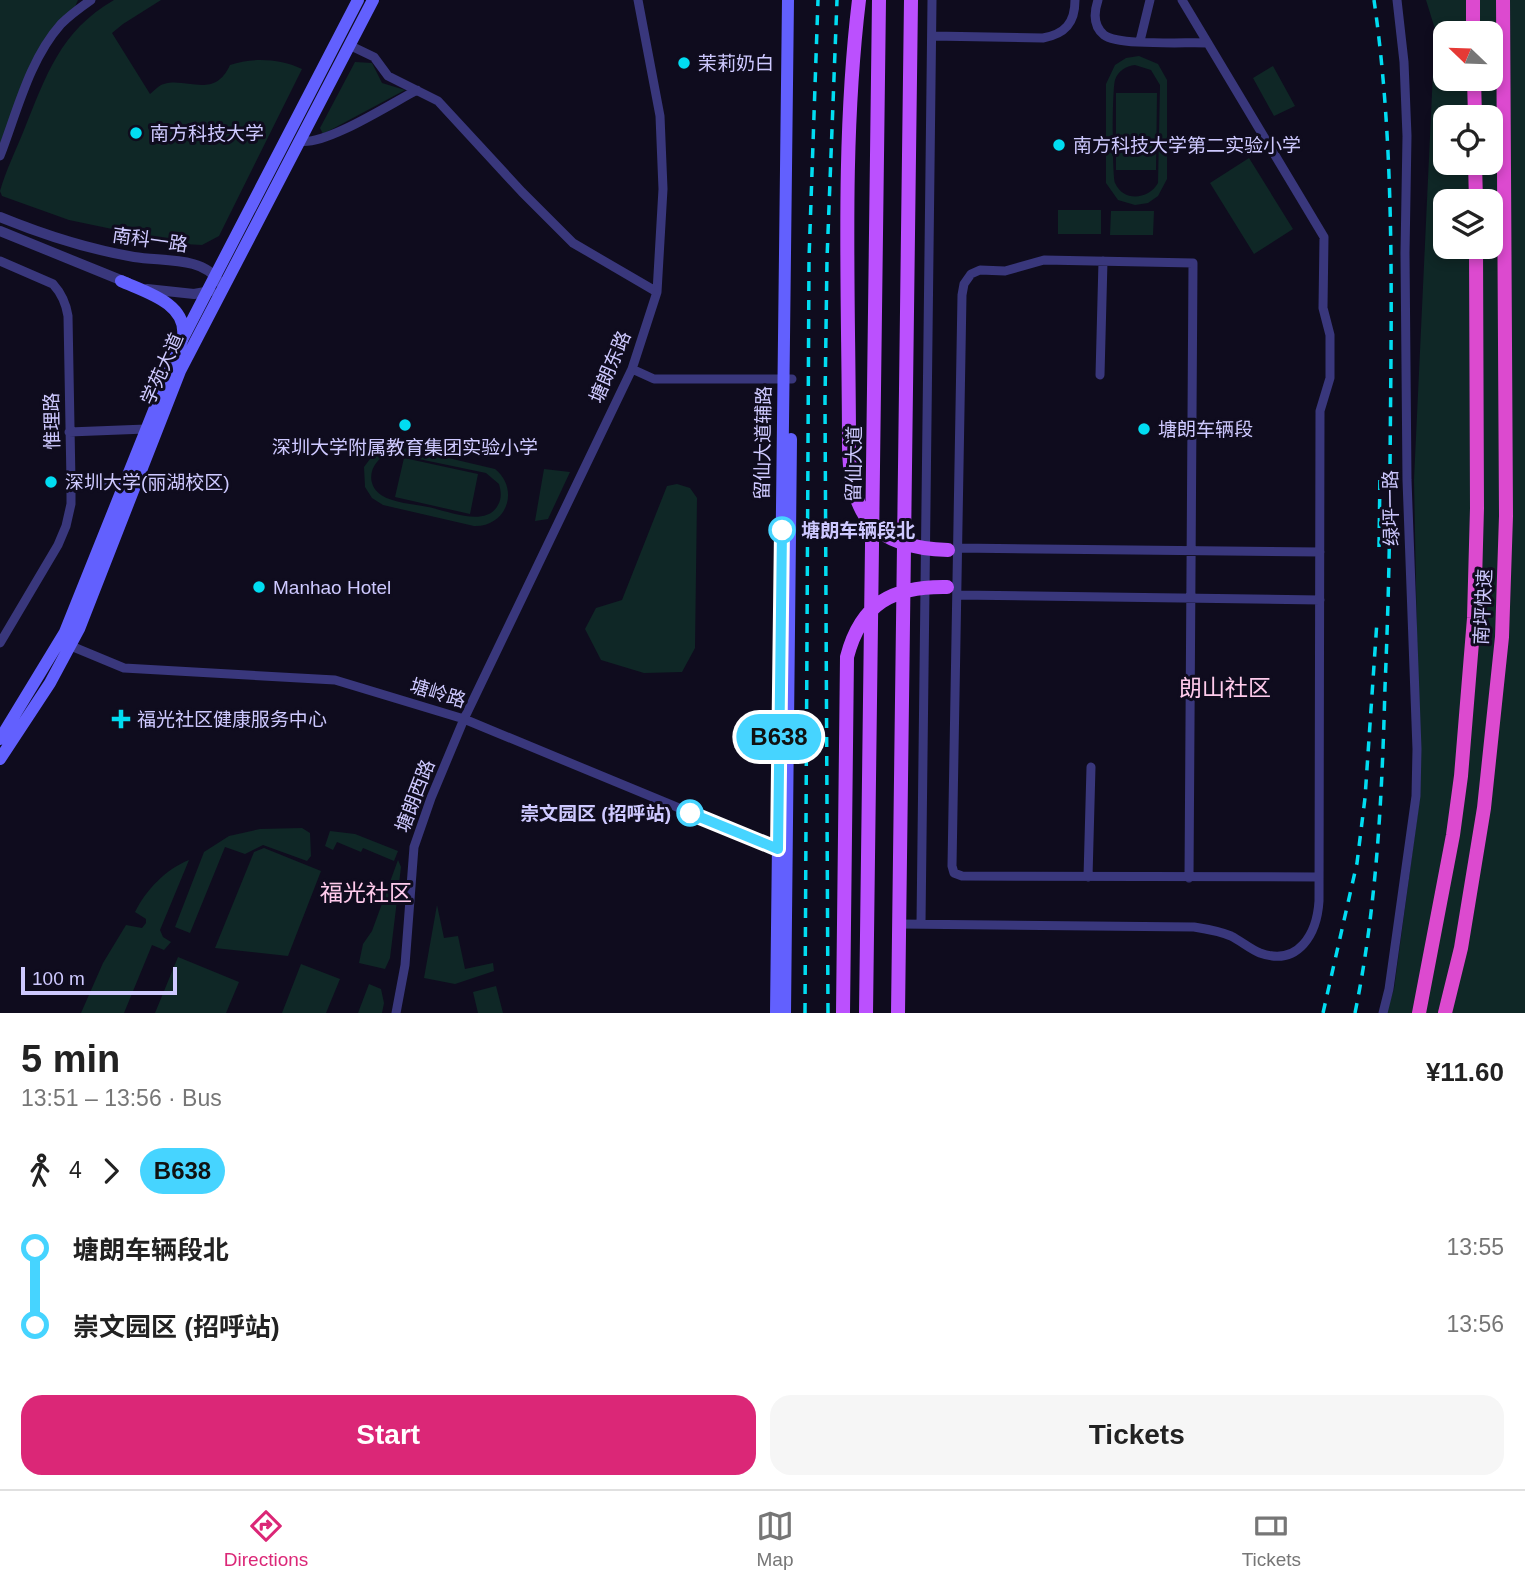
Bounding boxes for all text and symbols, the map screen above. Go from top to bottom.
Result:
north arrow [1433,21,1503,91]
map controls [1433,21,1503,259]
place label: 茉莉奶白 [698,53,774,74]
marker: 茉莉奶白 [676,55,692,71]
button: locate [1433,105,1503,175]
place label: 南方科技大学 [150,123,264,144]
marker: 南方科技大学 [128,125,144,141]
place label: 南方科技大学第二实验小学 [1073,135,1301,156]
marker: 南方科技大学第二实验小学 [1051,137,1067,153]
button: layers [1433,189,1503,259]
street label: 南科一路 [111,224,189,256]
street label: 塘朗东路 [585,328,635,406]
street label: 学苑大道 [137,330,187,408]
street label: 留仙大道辅路 [752,386,774,500]
street label: 惟理路 [41,392,63,450]
marker: 深圳大学附属教育集团实验小学 [397,417,413,433]
place label: 塘朗车辆段 [1158,419,1253,440]
marker: 塘朗车辆段 [1136,421,1152,437]
street label: 留仙大道 [843,426,865,502]
place label: 深圳大学附属教育集团实验小学 [272,437,538,458]
street label: 绿坪一路 [1380,470,1402,546]
place label: 深圳大学(丽湖校区) [65,472,230,493]
marker: 深圳大学(丽湖校区) [43,474,59,490]
marker: 塘朗车辆段北 [769,517,795,543]
place label: 塘朗车辆段北 [801,520,915,541]
street label: 南坪快速 [1471,568,1495,646]
place label: Manhao Hotel [273,577,391,598]
marker: Manhao Hotel [251,579,267,595]
street label: 塘岭路 [408,675,468,711]
district label: 朗山社区 [1179,675,1271,701]
marker: 福光社区健康服务中心 [111,709,131,729]
place label: 福光社区健康服务中心 [137,709,327,730]
line badge: B638 [730,714,828,760]
text: B638 [750,723,808,750]
street label: 塘朗西路 [392,757,438,835]
marker: 崇文园区 (招呼站) [677,800,703,826]
place label: 崇文园区 (招呼站) [520,803,671,824]
district label: 福光社区 [320,880,412,906]
scale bar [21,964,177,996]
text: 100 m [32,968,85,989]
text: 5 min [21,1038,120,1080]
text: ¥11.60 [1426,1057,1504,1087]
text: 13:51 – 13:56 · Bus [21,1085,222,1111]
icon: walk [21,1152,59,1190]
icon: forward [92,1152,130,1190]
text: 4 [69,1157,82,1183]
text: B638 [154,1157,211,1184]
text: 13:55 [1446,1234,1504,1260]
text: 塘朗车辆段北 [73,1235,229,1265]
text: 13:56 [1446,1311,1504,1337]
text: 崇文园区 (招呼站) [73,1312,280,1342]
button: Start [21,1395,756,1475]
button: Tickets [770,1395,1504,1475]
tab: Directions [224,1507,308,1571]
tab: Map [756,1507,794,1571]
tab: Tickets [1242,1507,1301,1571]

